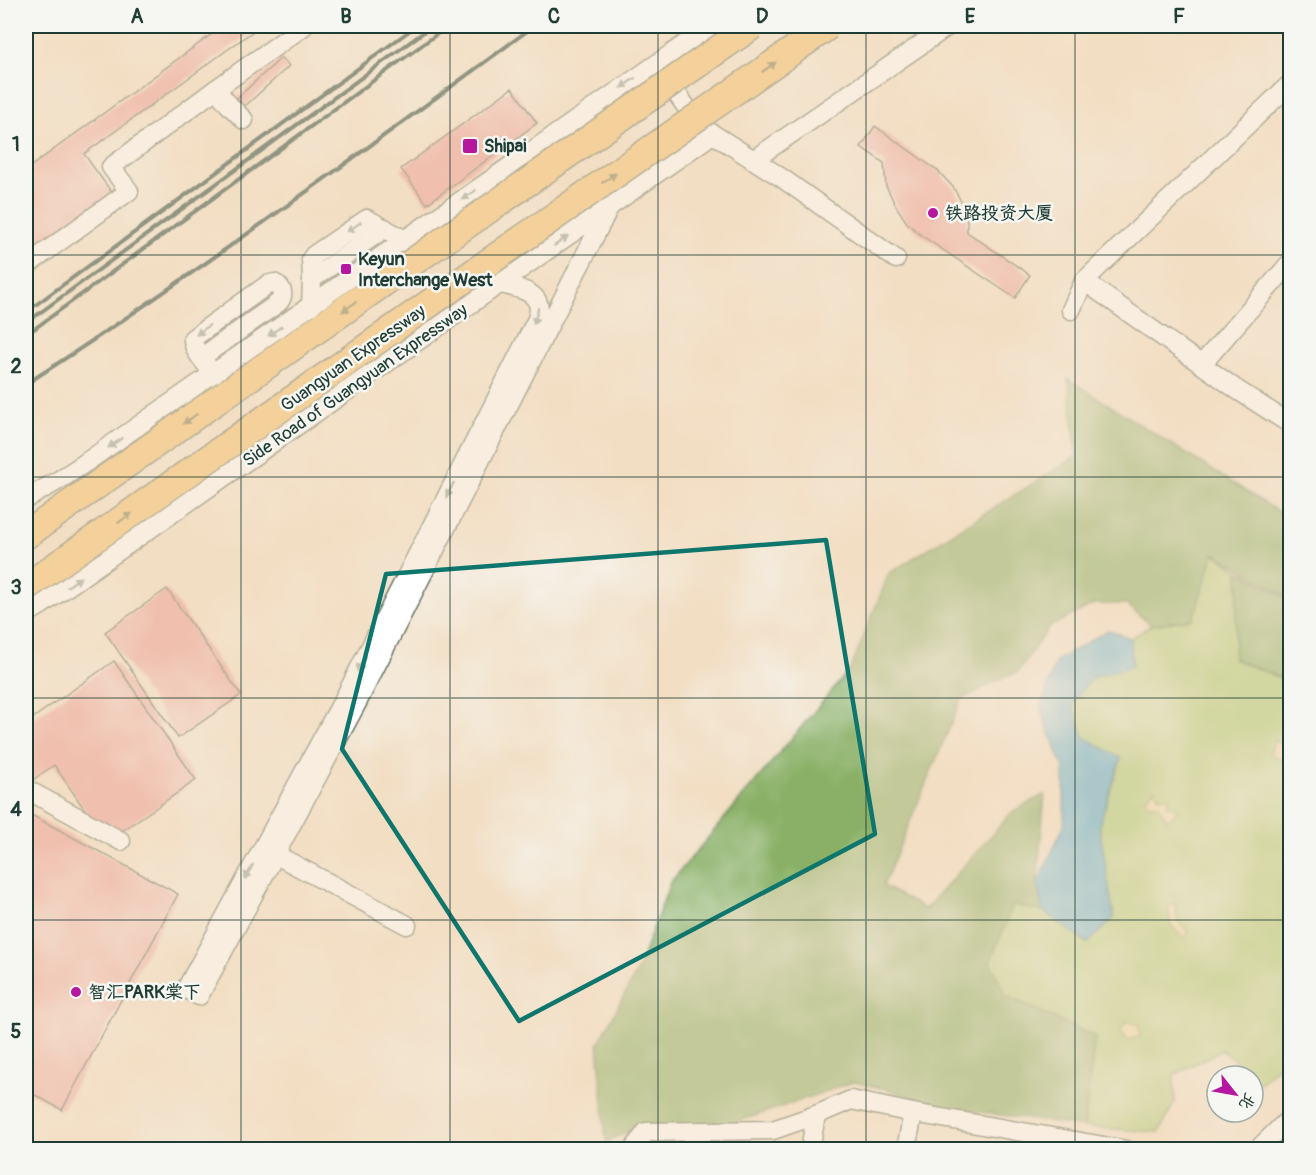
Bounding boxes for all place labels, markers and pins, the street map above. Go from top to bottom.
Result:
place label: Shipai [484,135,526,158]
marker: Shipai [461,137,479,155]
place label: 铁路投资大厦 [945,202,1053,225]
marker: 铁路投资大厦 [926,206,940,220]
place label: Keyun Interchange West [358,248,493,292]
marker: Keyun Interchange West [339,262,353,276]
place label: 智汇PARK棠下 [88,981,201,1004]
marker: 智汇PARK棠下 [69,985,83,999]

